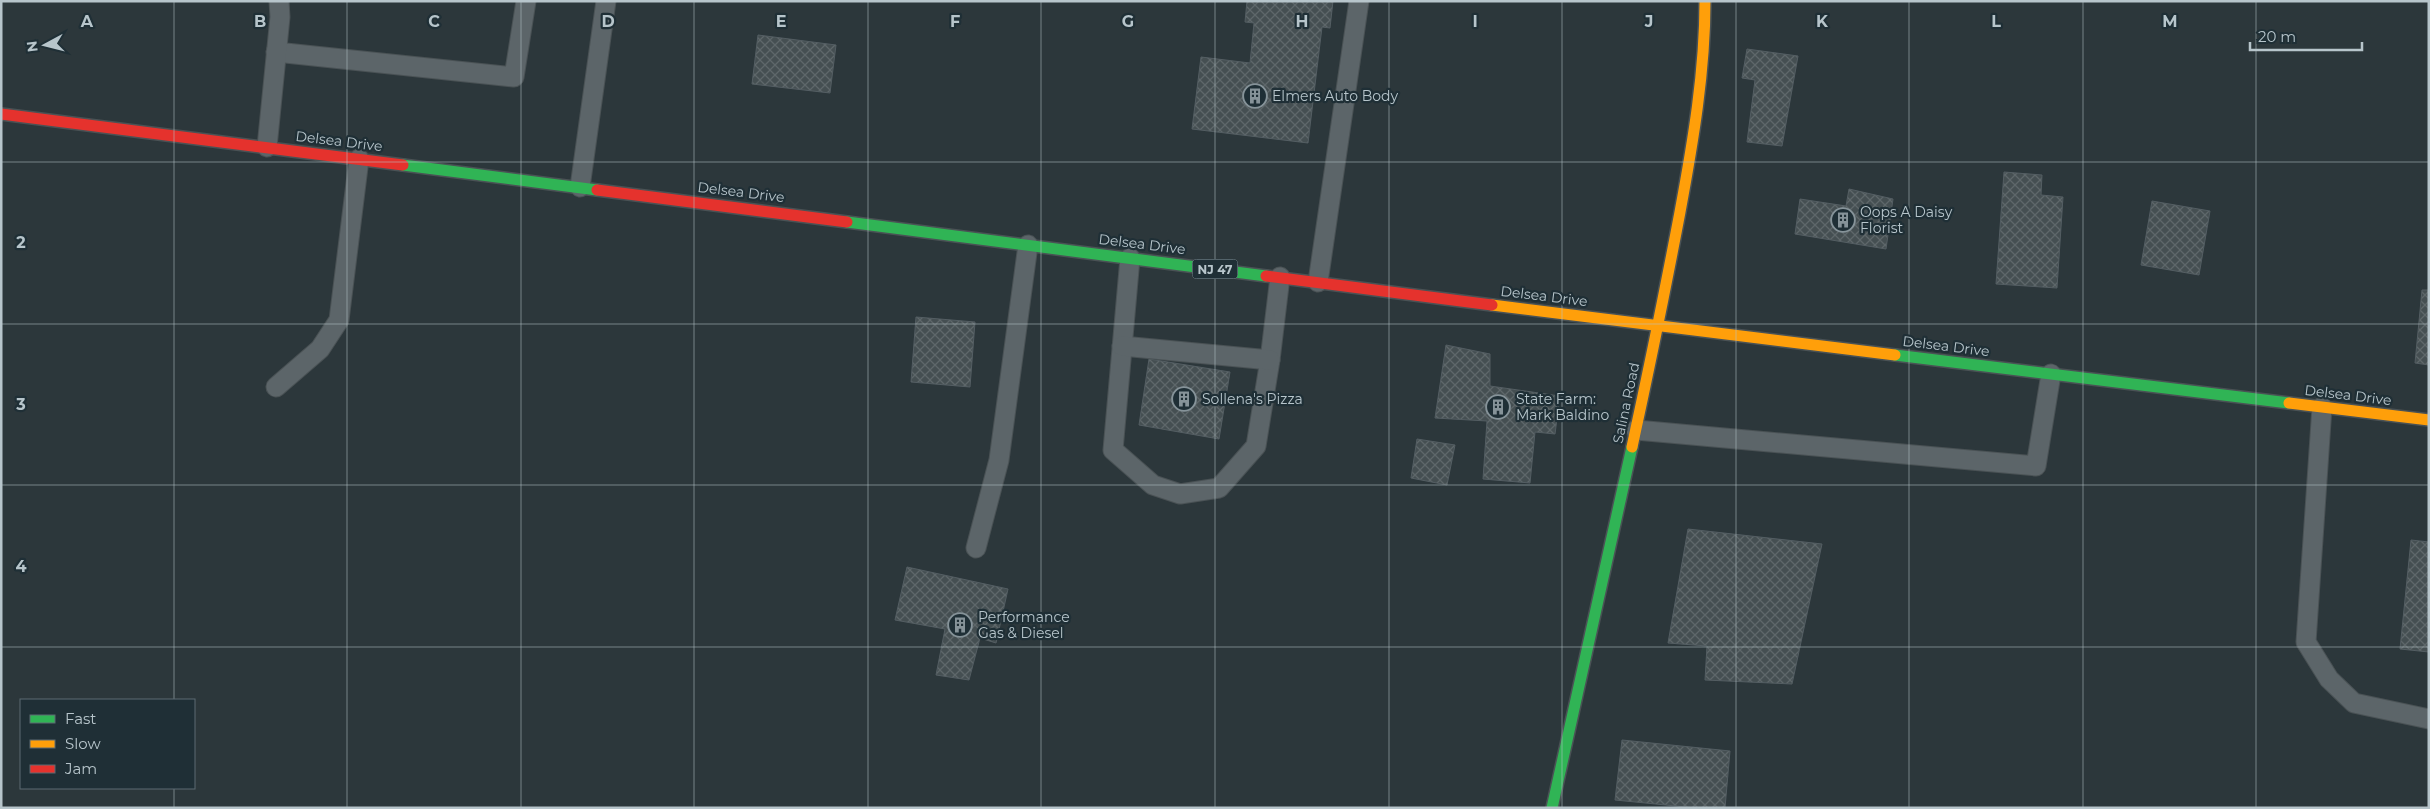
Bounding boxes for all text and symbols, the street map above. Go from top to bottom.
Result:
text: A [80,12,94,31]
text: B [254,12,266,31]
text: C [428,12,440,31]
text: D [601,12,615,31]
text: E [776,12,786,31]
text: F [950,12,960,31]
text: G [1122,12,1134,31]
text: H [1296,12,1308,31]
text: I [1472,12,1478,31]
text: J [1644,12,1653,31]
text: K [1816,12,1829,31]
text: L [1991,12,2001,31]
text: M [2162,12,2178,31]
north arrow [20,20,70,70]
scale bar [2250,20,2362,52]
text: 20 m [2258,27,2296,46]
text: N [22,40,42,53]
building icon: Elmers Auto Body [1242,83,1268,109]
place label: Elmers Auto Body [1272,87,1398,105]
street label: Delsea Drive [294,127,384,155]
street label: Delsea Drive [696,178,786,206]
place label: Oops A Daisy Florist [1860,203,1953,237]
building icon: Oops A Daisy Florist [1830,207,1856,233]
street label: Delsea Drive [1097,230,1187,258]
text: 2 [16,233,26,252]
road number: NJ 47 [1192,260,1238,278]
street label: Delsea Drive [1499,282,1589,310]
street label: Delsea Drive [1901,332,1991,360]
street label: Salina Road [1609,361,1643,445]
street label: Delsea Drive [2303,381,2393,409]
building icon: Sollena's Pizza [1171,386,1197,412]
place label: Sollena's Pizza [1202,390,1303,408]
place label: State Farm: Mark Baldino [1516,390,1609,424]
building icon: State Farm: Mark Baldino [1485,394,1511,420]
text: 3 [15,395,26,414]
text: 4 [15,557,27,576]
place label: Performance Gas & Diesel [978,608,1070,642]
building icon: Performance Gas & Diesel [947,612,973,638]
legend [20,699,195,789]
text: Fast [65,709,96,728]
text: Slow [65,734,101,753]
text: Jam [64,759,97,778]

